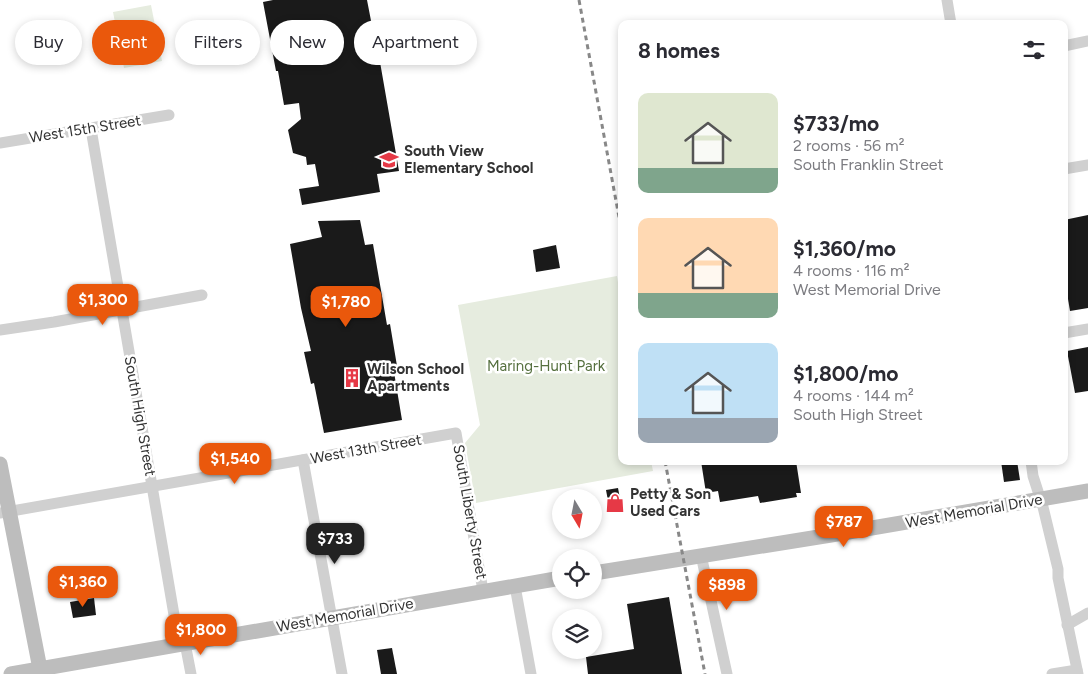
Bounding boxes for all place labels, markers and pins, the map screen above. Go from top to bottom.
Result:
place label: South View Elementary School [404,142,534,177]
school or university icon: South View Elementary School [378,149,400,171]
pin: $1,300 [62,284,144,326]
pin: $1,780 [305,286,387,328]
place label: Wilson School Apartments [367,360,464,395]
building icon: Wilson School Apartments [341,367,363,389]
pin: $1,540 [194,442,276,485]
place label: Petty & Son Used Cars [630,485,711,520]
shop icon: Petty & Son Used Cars [604,492,626,514]
pin: $787 [814,506,874,548]
pin: $733 [305,522,365,565]
pin: $1,360 [42,566,124,608]
pin: $898 [697,568,757,611]
pin: $1,800 [160,614,242,656]

